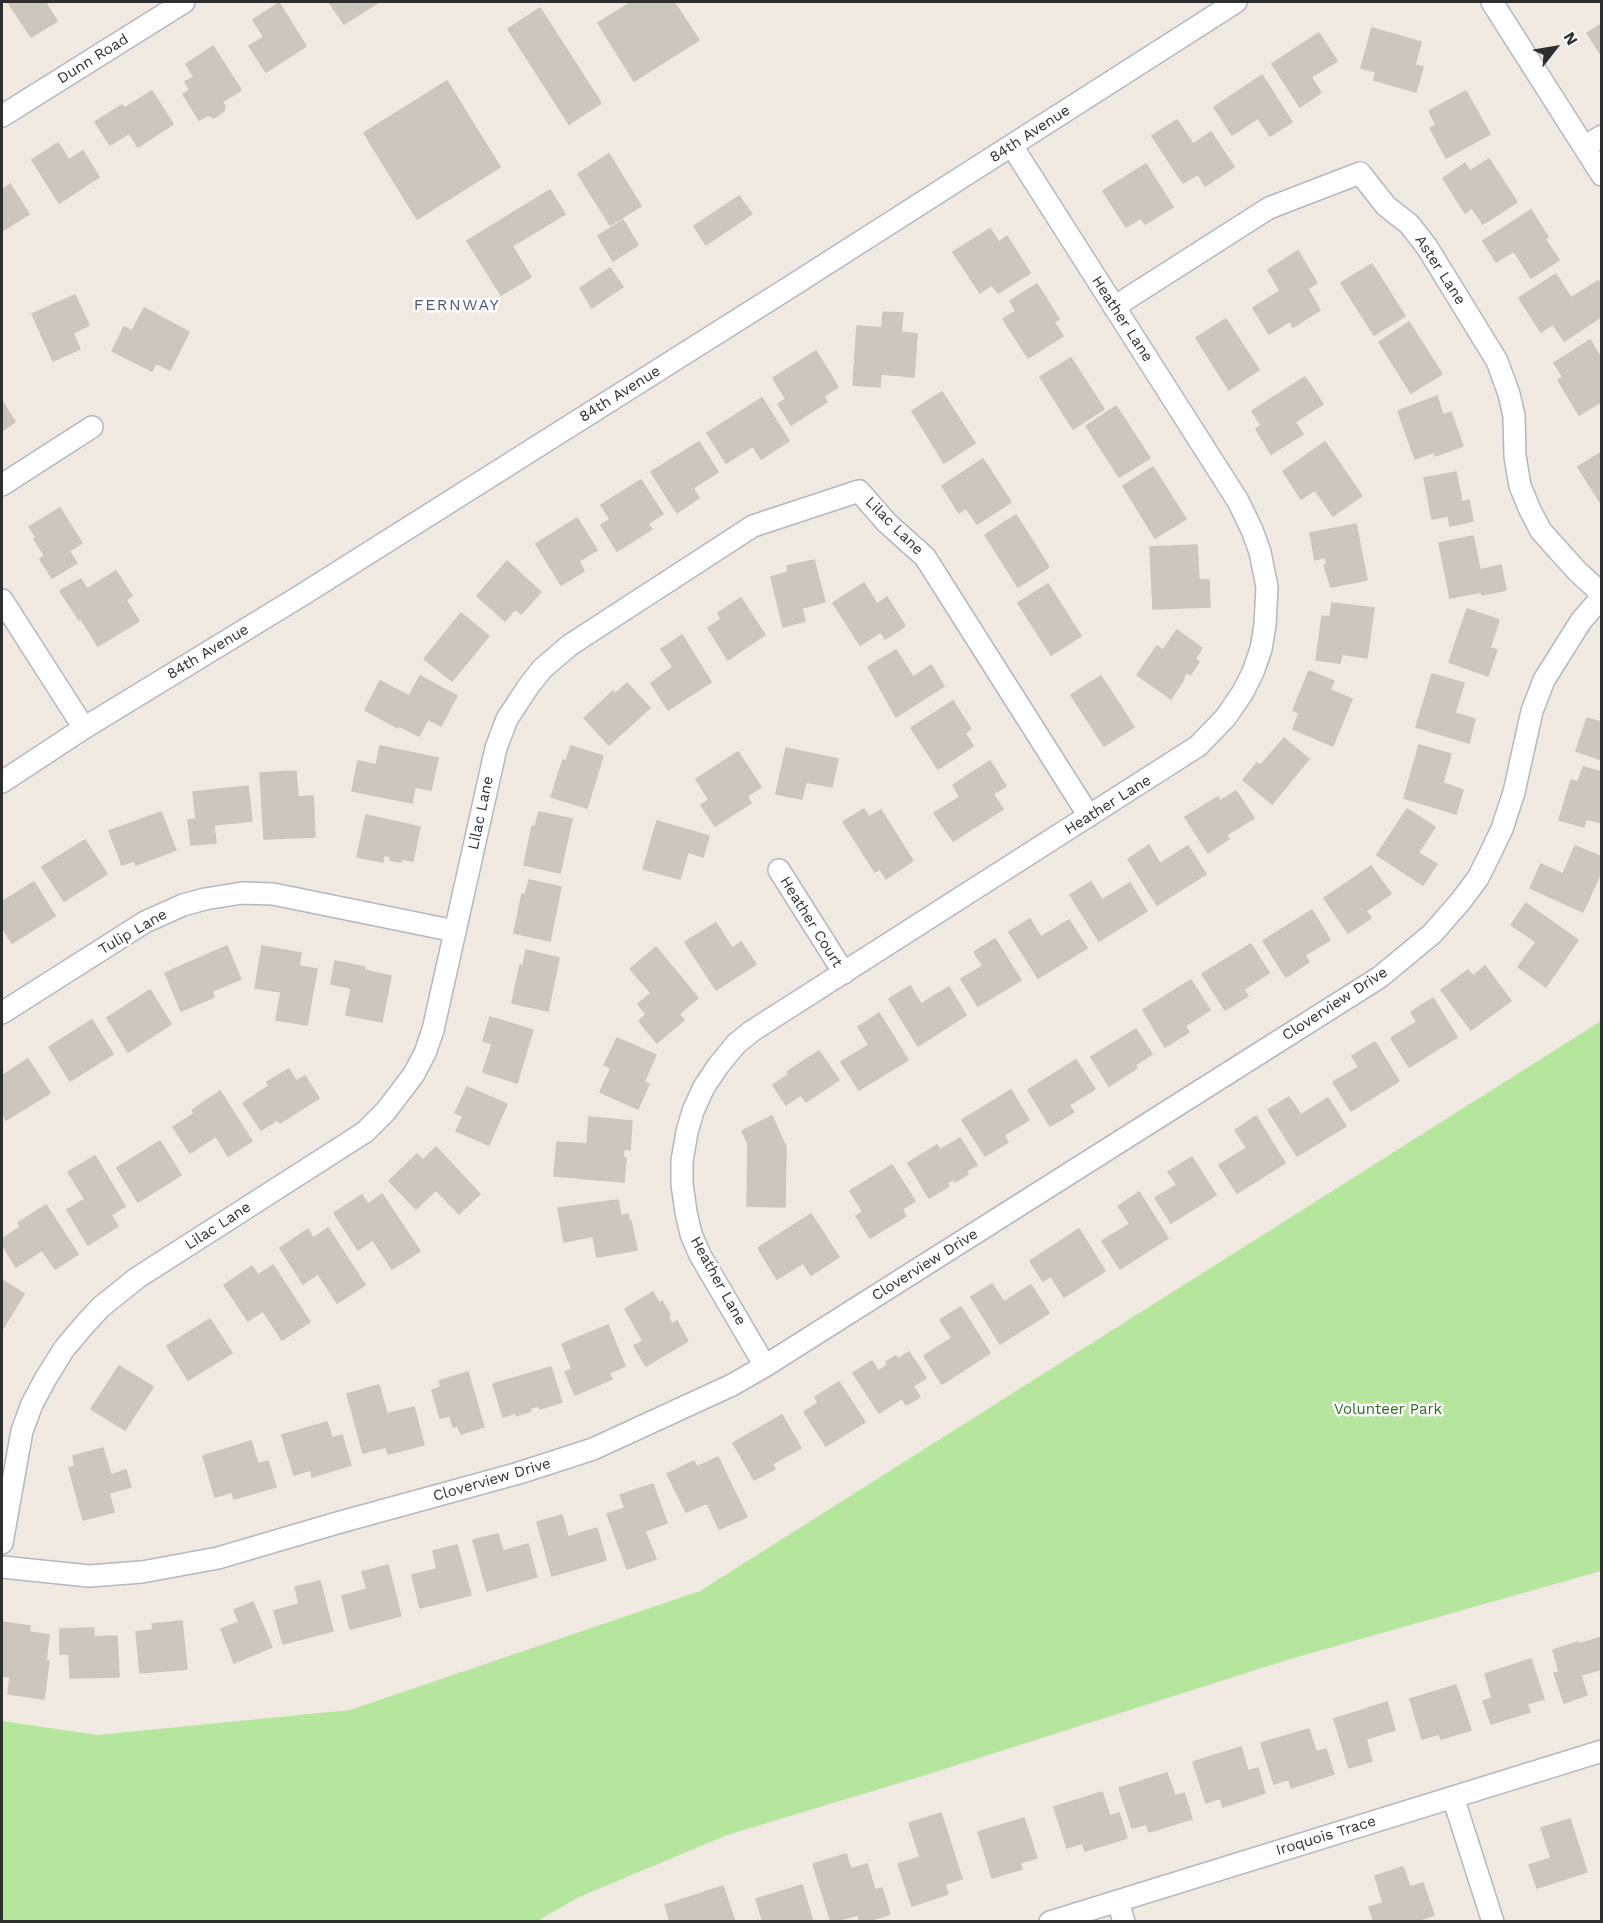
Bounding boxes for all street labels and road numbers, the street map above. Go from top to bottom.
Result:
street label: Dunn Road [54,30,132,88]
street label: 84th Avenue [986,101,1074,167]
street label: Aster Lane [1411,232,1469,308]
street label: Heather Lane [1088,273,1156,365]
street label: 84th Avenue [576,362,664,426]
street label: Lilac Lane [861,493,927,559]
street label: 84th Avenue [164,621,252,683]
street label: Heather Lane [1061,771,1155,839]
street label: Lilac Lane [464,774,498,852]
street label: Heather Court [776,873,846,971]
street label: Tulip Lane [96,905,170,959]
street label: Cloverview Drive [1279,963,1391,1045]
street label: Lilac Lane [182,1198,254,1254]
street label: Cloverview Drive [869,1225,981,1305]
street label: Heather Lane [686,1234,750,1328]
street label: Cloverview Drive [431,1455,553,1505]
street label: Iroquois Trace [1274,1812,1378,1860]

